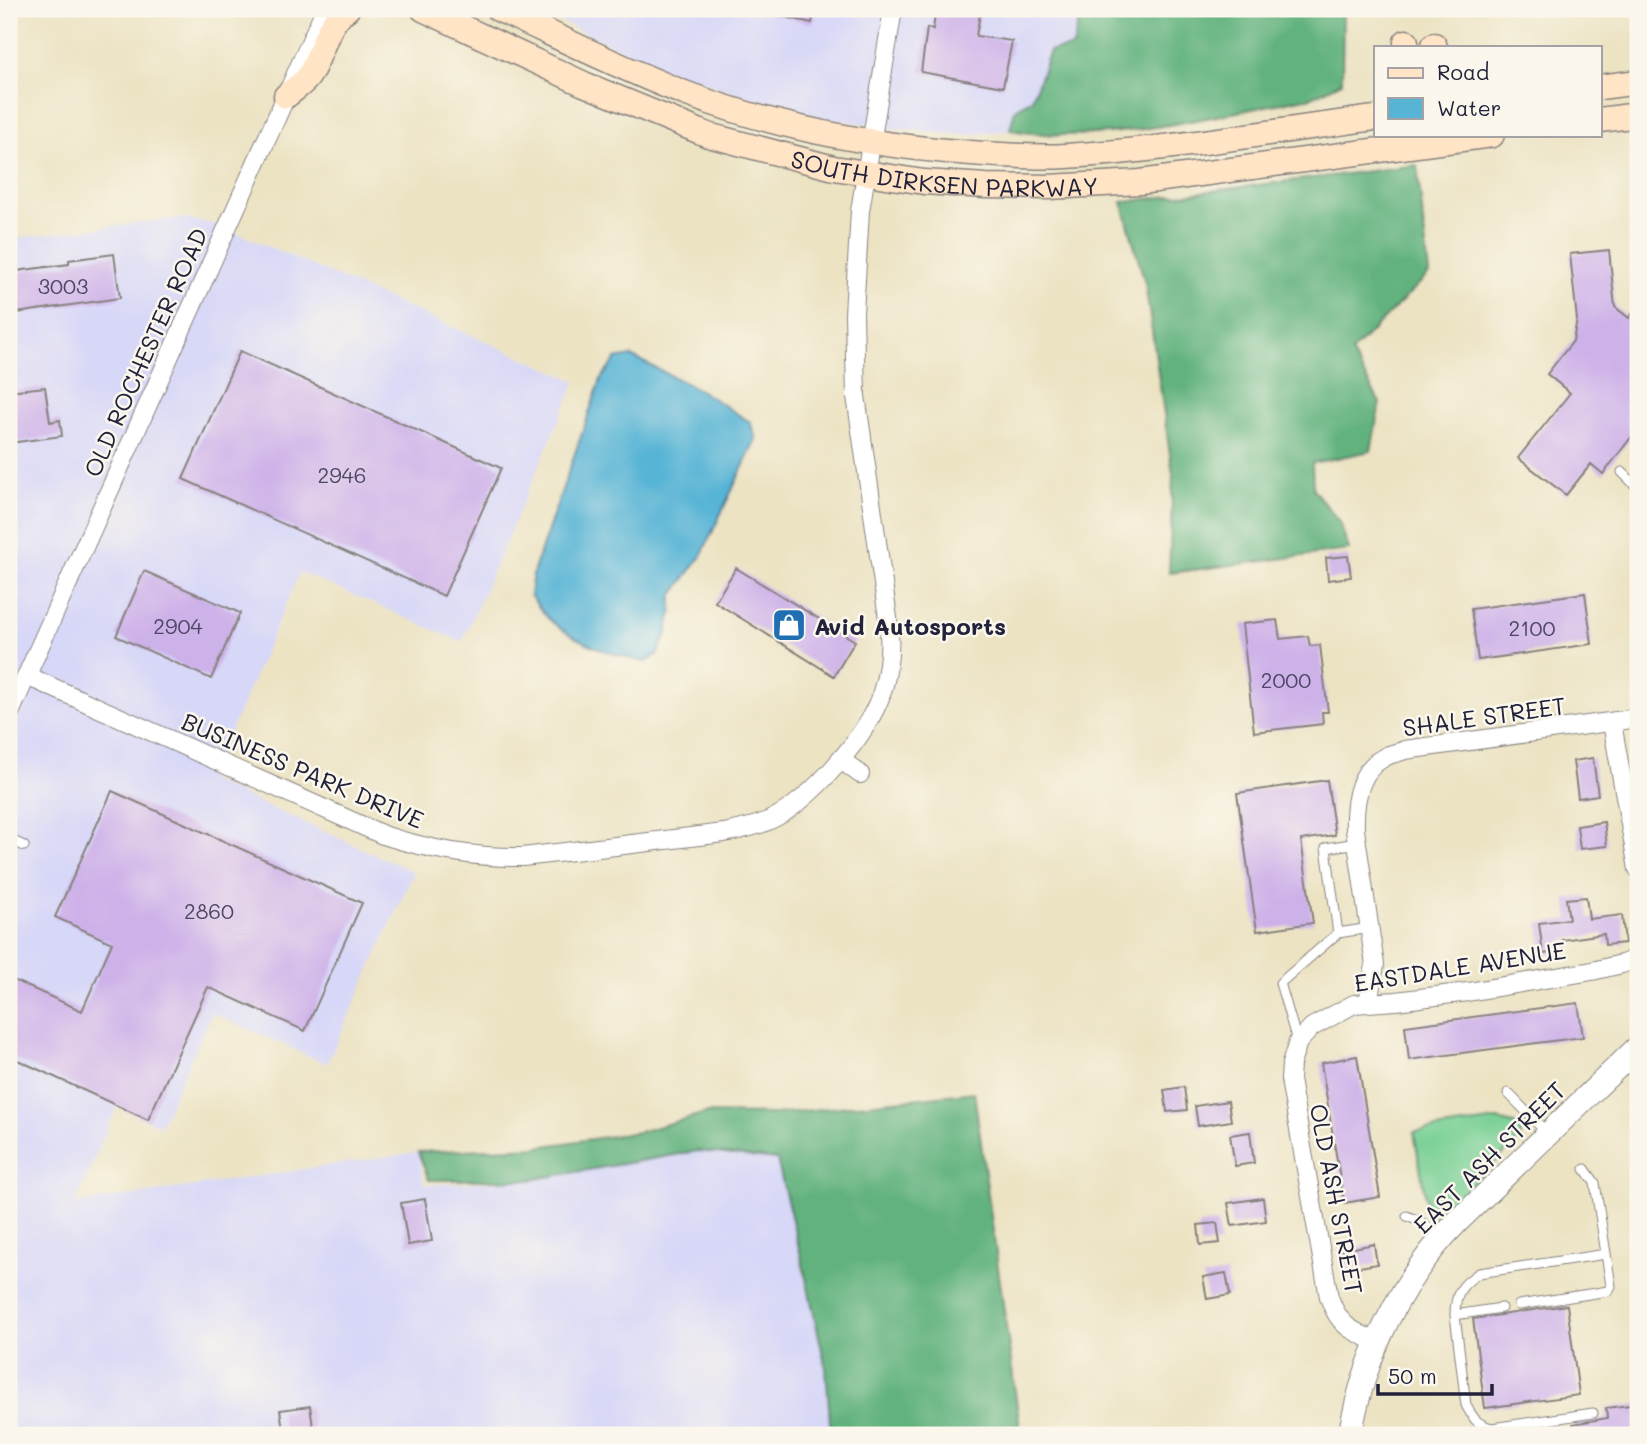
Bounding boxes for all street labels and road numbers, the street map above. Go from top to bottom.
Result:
street label: SOUTH DIRKSEN PARKWAY [788,142,1099,203]
street label: OLD ROCHESTER ROAD [76,223,214,481]
street label: SHALE STREET [1400,689,1568,743]
street label: BUSINESS PARK DRIVE [177,705,429,835]
street label: EASTDALE AVENUE [1352,934,1568,998]
street label: EAST ASH STREET [1406,1074,1572,1240]
street label: OLD ASH STREET [1303,1101,1371,1297]

